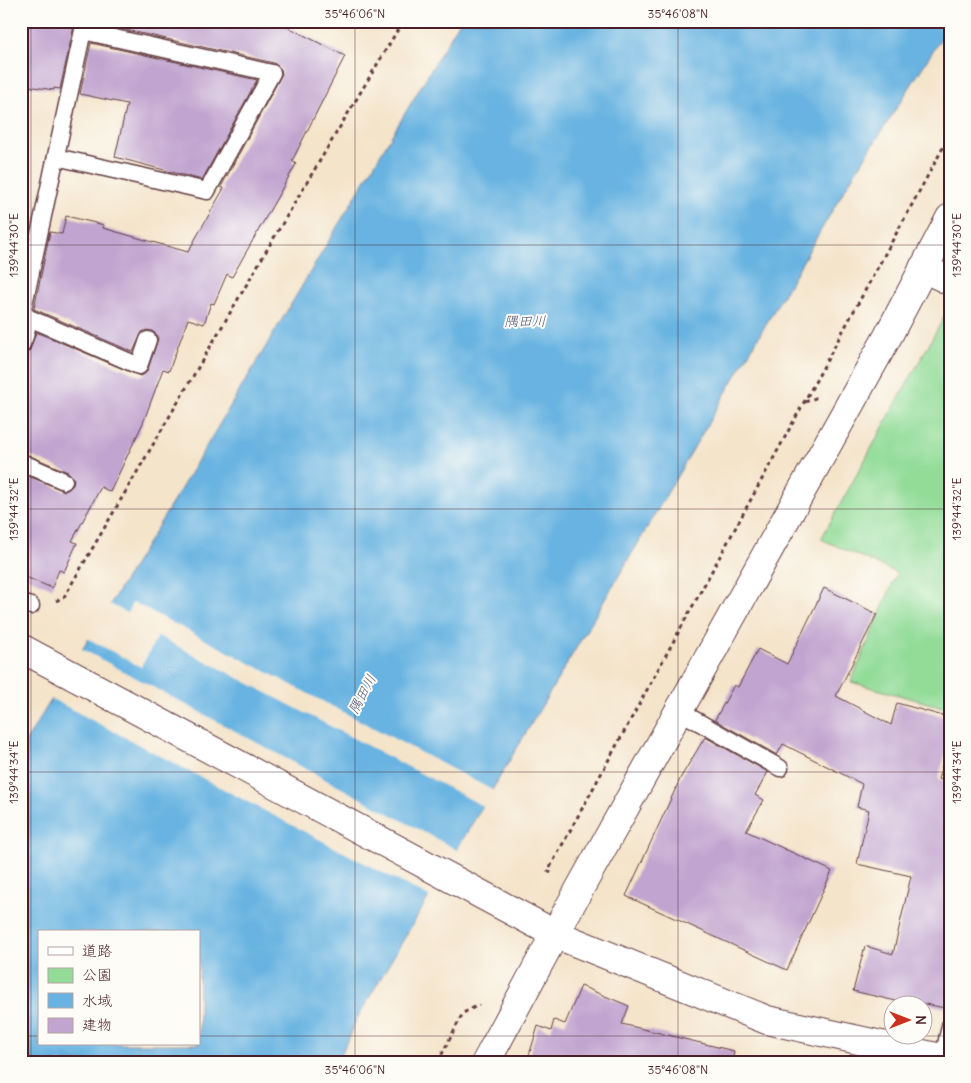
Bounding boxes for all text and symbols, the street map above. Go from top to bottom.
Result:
text: 35°46'06"N [325,6,385,21]
text: 35°46'08"N [648,6,708,21]
text: 139°44'30"E [6,213,21,277]
text: 139°44'30"E [949,213,964,277]
water label: 隅田川 [504,312,546,330]
text: 139°44'32"E [6,478,21,540]
text: 139°44'32"E [949,478,964,540]
water label: 隅田川 [344,671,380,717]
text: 139°44'34"E [6,740,21,804]
text: 139°44'34"E [949,740,964,804]
legend [38,930,200,1046]
text: 道路 [82,941,112,960]
text: 公園 [82,965,112,984]
text: 水域 [82,991,112,1010]
north arrow [884,996,934,1046]
text: 建物 [82,1015,112,1034]
text: N [912,1015,930,1025]
text: 35°46'06"N [325,1062,385,1077]
text: 35°46'08"N [648,1062,708,1077]

